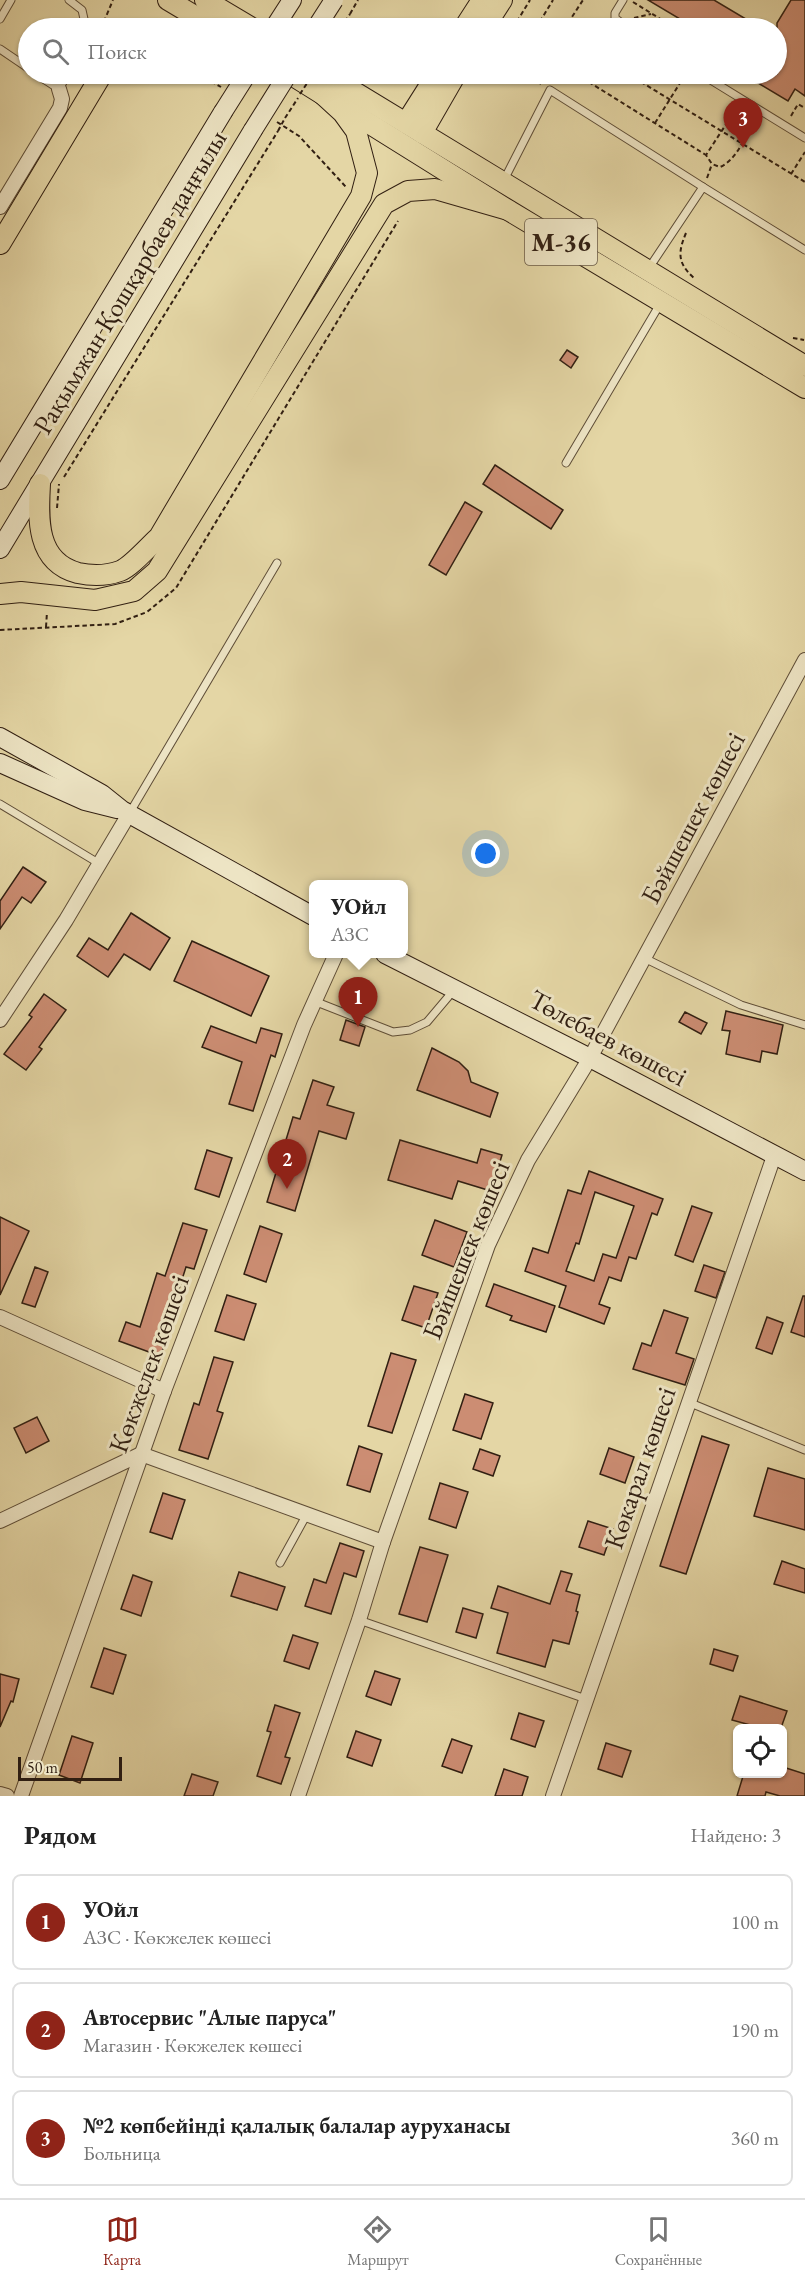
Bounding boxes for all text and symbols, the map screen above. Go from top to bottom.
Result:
search box [18,18,787,84]
icon: search [39,35,72,68]
text: Поиск [87,37,147,66]
pin: 3 [724,98,762,148]
street label: Рақымжан Қошқарбаев даңғылы [25,123,234,440]
road number: M-36 [525,219,597,265]
street label: Бәйшешек көшесі [633,725,753,910]
your location [471,839,500,868]
popup [309,880,408,958]
text: УОйл [331,892,386,921]
text: АЗС [331,921,369,947]
pin: 1 [338,978,378,1027]
street label: Төлебаев көшесі [523,981,694,1094]
pin: 2 [268,1140,306,1189]
street label: Бәйшешек көшесі [414,1155,517,1344]
street label: Көкжелек көшесі [100,1270,197,1457]
street label: Көкарал көшесі [595,1382,684,1553]
map controls [733,1724,787,1778]
button: locate [733,1724,787,1778]
scale bar [18,1754,122,1782]
text: 50 m [27,1757,58,1778]
text: Рядом [24,1818,97,1852]
text: Найдено: 3 [690,1822,781,1848]
text: УОйл [83,1895,139,1924]
text: 1 [40,1909,51,1935]
text: 100 m [731,1909,779,1935]
text: АЗС · Көкжелек көшесі [83,1924,271,1950]
text: Автосервис "Алые паруса" [83,2003,337,2032]
text: 2 [40,2017,51,2043]
text: 190 m [731,2017,779,2043]
text: Магазин · Көкжелек көшесі [83,2032,302,2058]
text: №2 көпбейінді қалалық балалар ауруханасы [83,2111,511,2140]
text: 3 [40,2125,51,2151]
text: 360 m [731,2125,779,2151]
text: Больница [83,2140,161,2166]
tab: Карта [103,2213,141,2270]
tab: Маршрут [347,2213,409,2270]
tab: Сохранённые [615,2213,702,2270]

